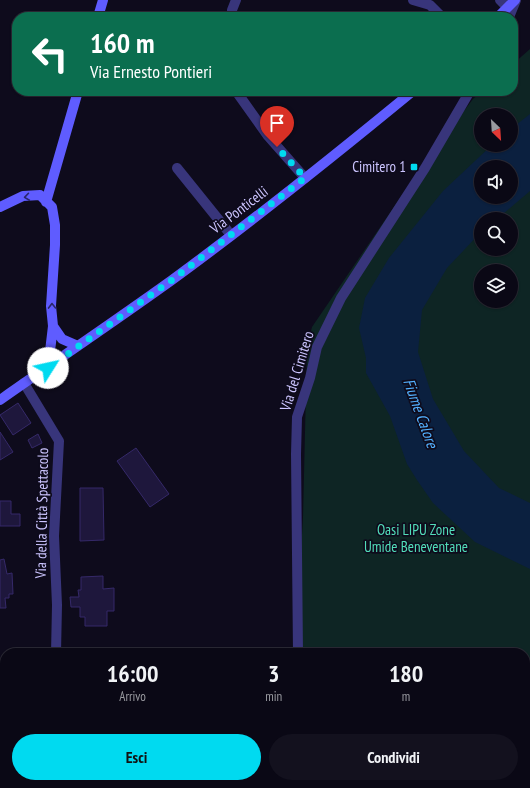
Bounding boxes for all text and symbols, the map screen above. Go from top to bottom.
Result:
text: 160 m [90,24,154,61]
icon: left [24,28,76,80]
text: Via Ernesto Pontieri [90,60,212,83]
pin [260,106,294,147]
north arrow [474,108,518,152]
map controls [474,108,518,308]
icon: arrive [266,112,288,134]
place label: Cimitero 1 [352,157,406,176]
button: sound [474,160,518,204]
marker: Cimitero 1 [409,162,419,172]
street label: Via Ponticelli [205,182,271,238]
one-way arrow [23,192,30,201]
button: search [474,212,518,256]
button: layers [474,264,518,308]
one-way arrow [48,303,56,309]
street label: Via del Cimitero [275,329,318,414]
position arrow [27,347,69,389]
water label: Fiume Calore [399,375,443,452]
street label: Via della Città Spettacolo [31,447,52,580]
park label: Oasi LIPU Zone Umide Beneventane [364,520,468,556]
text: 16:00 [107,658,159,689]
text: 3 [268,658,279,689]
text: 180 [389,658,423,689]
text: Arrivo [119,688,146,705]
text: min [265,688,282,705]
text: m [402,688,410,705]
button: Esci [12,734,261,780]
button: Condividi [269,734,518,780]

